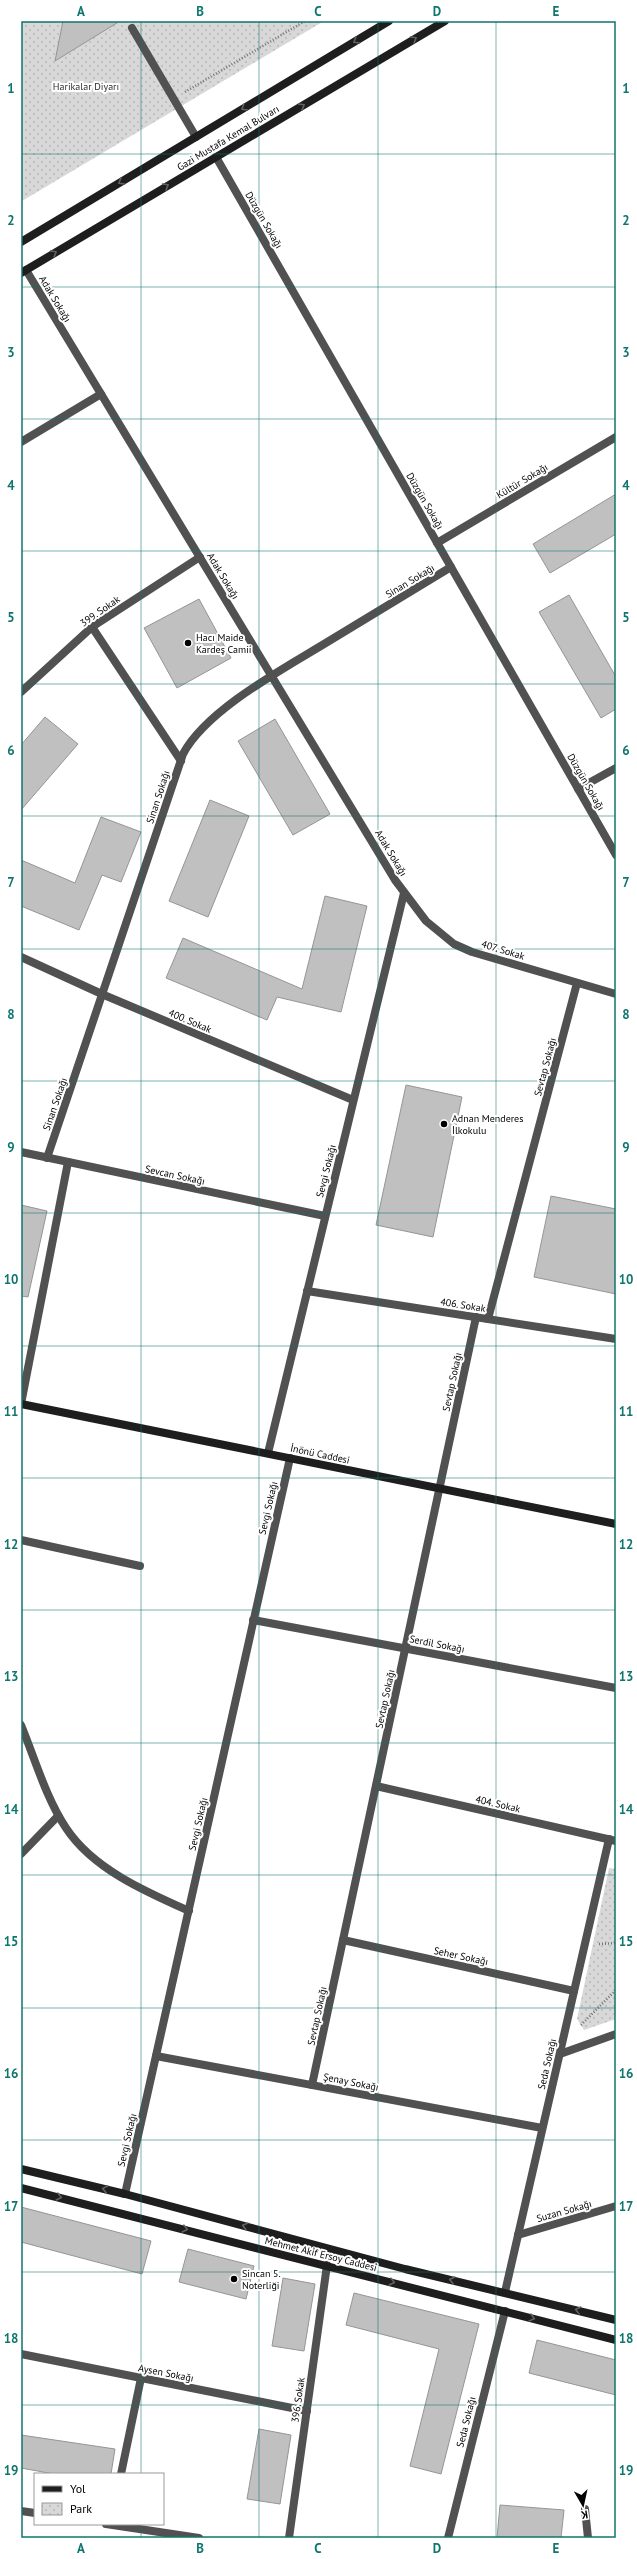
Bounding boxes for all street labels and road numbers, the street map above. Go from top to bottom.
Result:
street label: Gazi Mustafa Kemal Bulvarı [175,102,281,174]
street label: Düzgün Sokağı [242,189,286,251]
street label: Adak Sokağı [36,273,74,325]
street label: Kültür Sokağı [494,461,550,501]
street label: Düzgün Sokağı [403,470,447,532]
street label: Adak Sokağı [204,550,242,602]
street label: Sinan Sokağı [383,561,437,601]
street label: 399. Sokak [78,592,123,629]
street label: Düzgün Sokağı [564,751,608,813]
street label: Sinan Sokağı [143,769,173,825]
street label: Adak Sokağı [372,827,410,879]
street label: 407. Sokak [480,937,526,963]
street label: 400. Sokak [166,1006,214,1036]
street label: Sevtap Sokağı [531,1036,559,1098]
street label: Sinan Sokağı [40,1076,70,1132]
street label: Sevgi Sokağı [313,1143,339,1199]
street label: Sevcan Sokağı [144,1162,206,1188]
street label: 406. Sokak [439,1295,487,1315]
street label: Sevtap Sokağı [439,1351,465,1413]
street label: İnönü Caddesi [289,1441,351,1467]
street label: Sevgi Sokağı [256,1480,280,1536]
street label: Serdil Sokağı [408,1632,466,1656]
street label: Sevtap Sokağı [372,1668,398,1730]
street label: 404. Sokak [474,1793,522,1816]
street label: Sevgi Sokağı [186,1796,210,1852]
street label: Seher Sokağı [433,1944,489,1968]
street label: Sevtap Sokağı [304,1985,330,2047]
street label: Seda Sokağı [535,2037,559,2091]
street label: Şenay Sokağı [322,2070,380,2094]
street label: Sevgi Sokağı [115,2112,139,2168]
street label: Suzan Sokağı [535,2197,593,2225]
street label: Mehmet Akif Ersoy Caddesi [264,2234,378,2274]
street label: Aysen Sokağı [137,2361,195,2385]
street label: 396. Sokak [288,2376,308,2423]
street label: Seda Sokağı [453,2395,479,2449]

